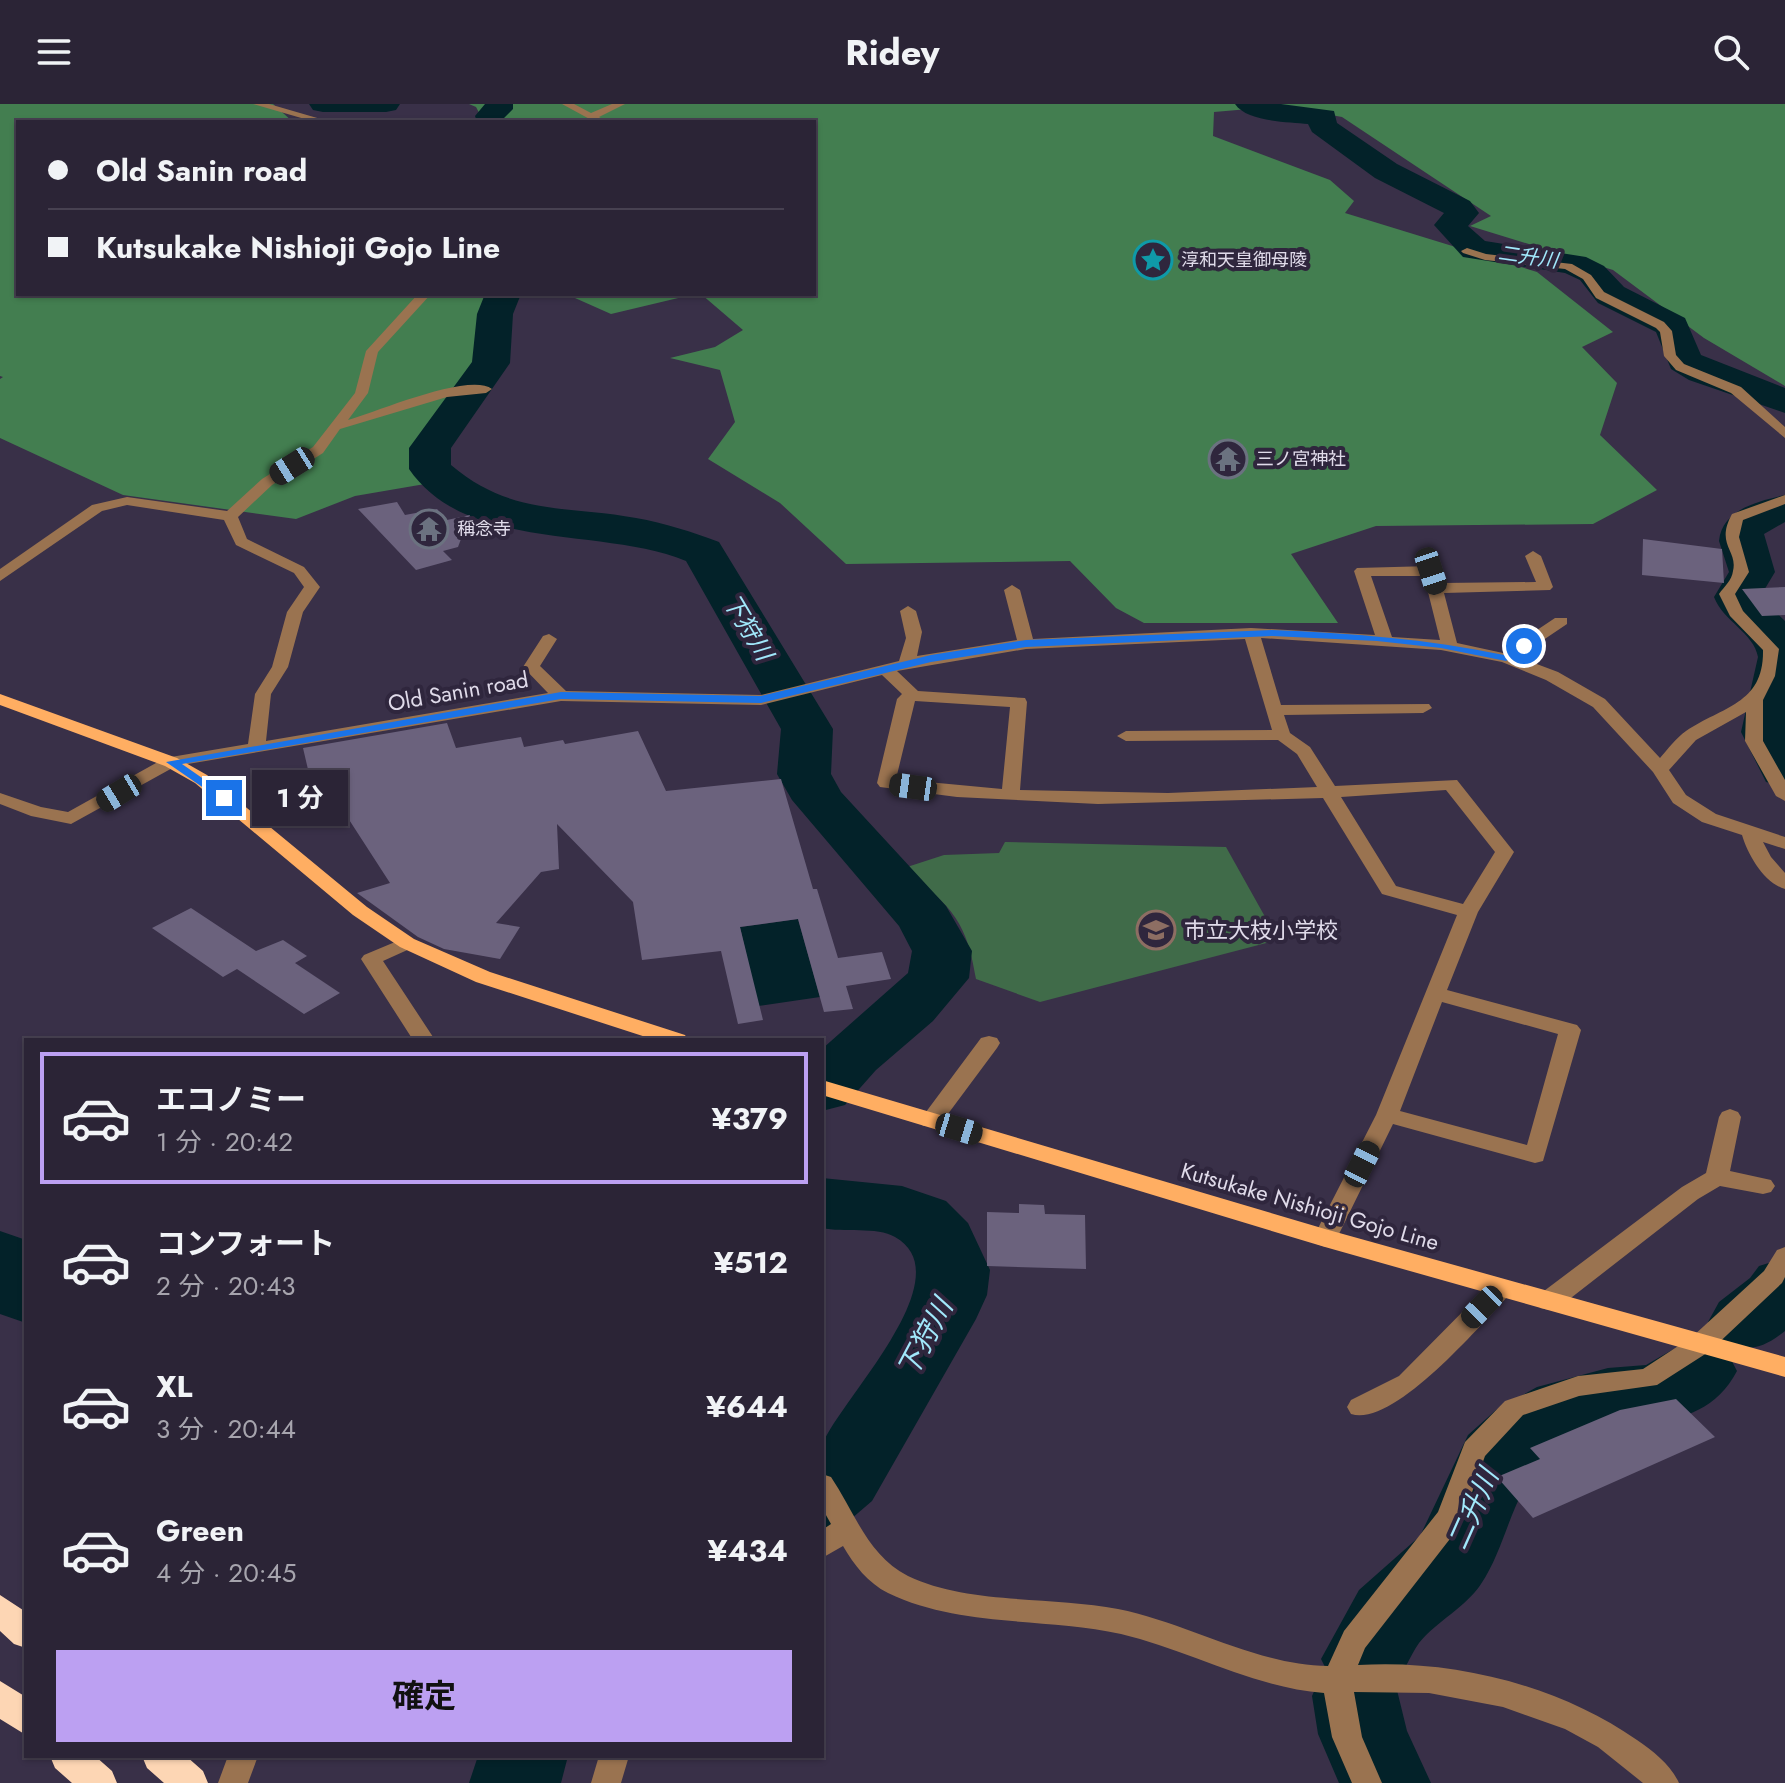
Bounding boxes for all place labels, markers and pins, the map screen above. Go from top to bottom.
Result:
place icon: 淳和天皇御母陵 [1132,239,1174,281]
place label: 淳和天皇御母陵 [1181,247,1307,273]
temple icon: 三ノ宮神社 [1207,438,1249,480]
place label: 三ノ宮神社 [1256,446,1346,472]
temple icon: 稱念寺 [408,508,450,550]
place label: 稱念寺 [457,516,511,542]
school or university icon: 市立大枝小学校 [1135,909,1177,951]
place label: 市立大枝小学校 [1184,914,1338,946]

